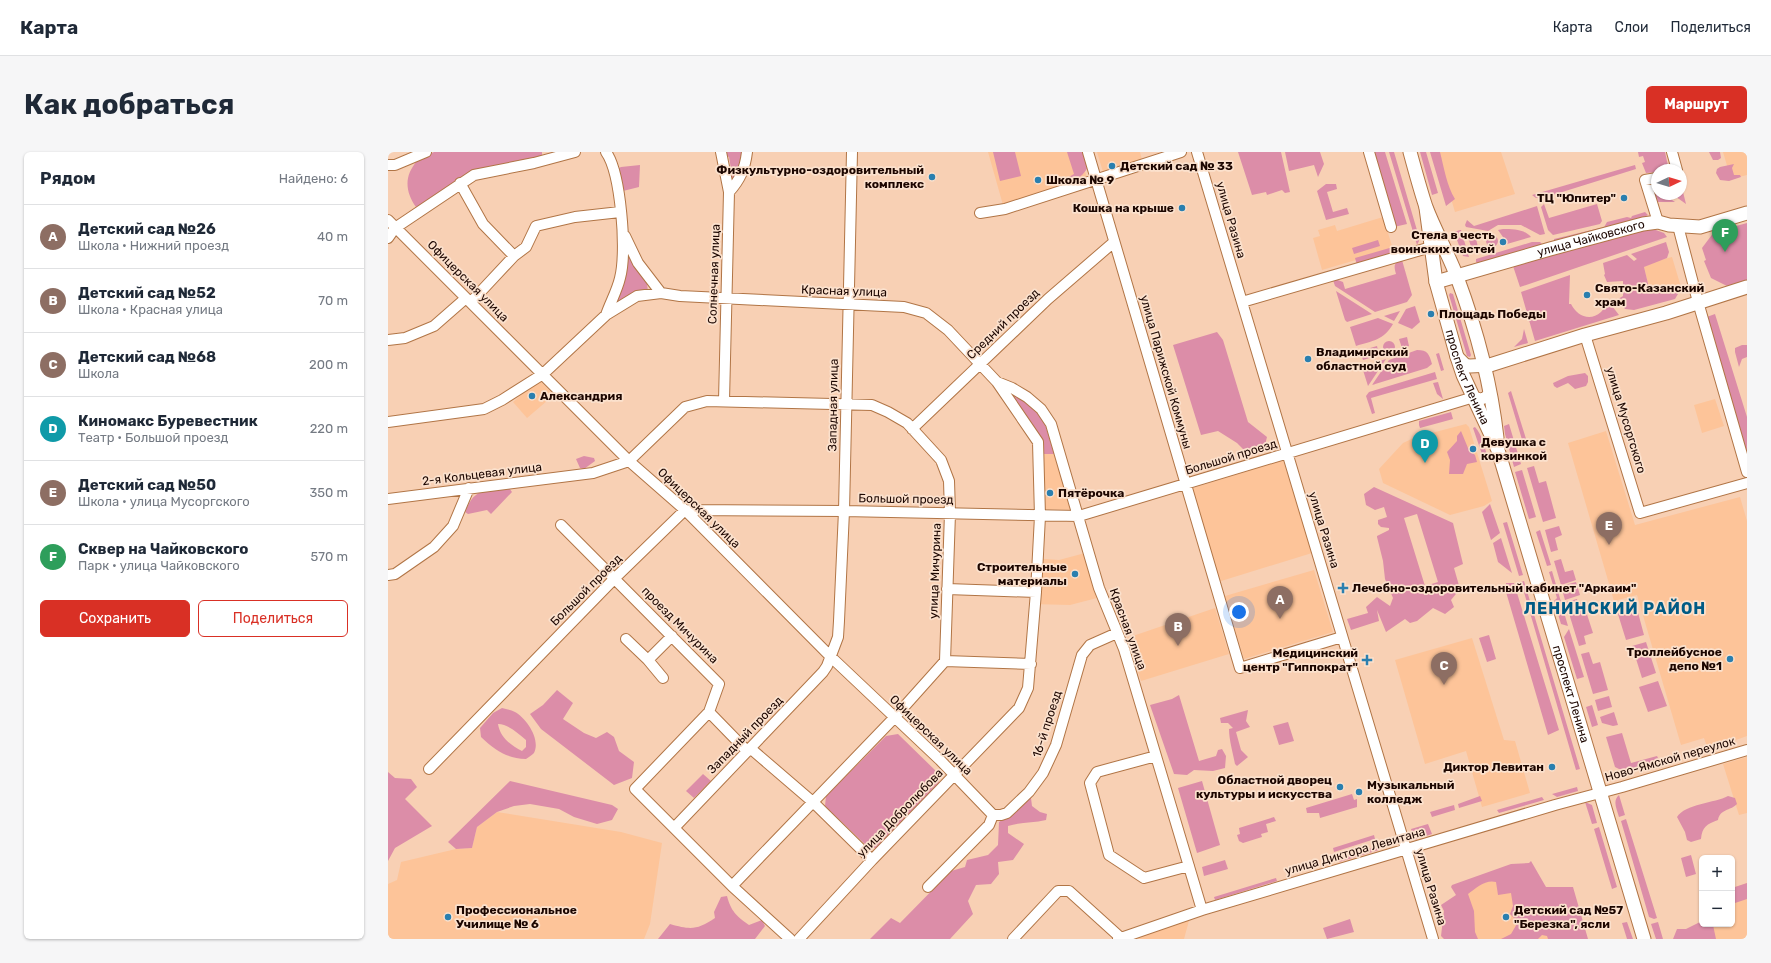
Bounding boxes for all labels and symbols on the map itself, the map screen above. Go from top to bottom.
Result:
place label: Детский сад № 33 [1120,159,1233,173]
marker: Детский сад № 33 [1107,161,1117,171]
place label: Физкультурно-оздоровительный комплекс [716,163,924,191]
north arrow [1651,164,1687,200]
marker: Физкультурно-оздоровительный комплекс [927,172,937,182]
place label: Школа № 9 [1046,173,1114,187]
marker: Школа № 9 [1033,175,1043,185]
street label: улица Разина [1213,180,1249,260]
place label: ТЦ "Юпитер" [1537,191,1616,205]
marker: ТЦ "Юпитер" [1619,193,1629,203]
place label: Кошка на крыше [1073,201,1174,215]
marker: Кошка на крыше [1177,203,1187,213]
street label: улица Чайковского [1536,217,1646,259]
pin: F [1712,219,1738,252]
street label: Солнечная улица [705,224,723,324]
place label: Стела в честь воинских частей [1391,228,1495,256]
marker: Стела в честь воинских частей [1498,237,1508,247]
street label: Офицерская улица [425,238,511,324]
place label: Свято-Казанский храм [1595,281,1704,309]
street label: Красная улица [801,283,887,299]
street label: Средний проезд [964,286,1042,362]
marker: Свято-Казанский храм [1582,290,1592,300]
street label: улица Парижской Коммуны [1137,293,1195,451]
place label: Площадь Победы [1439,307,1546,321]
marker: Площадь Победы [1426,309,1436,319]
street label: проспект Ленина [1443,328,1492,427]
place label: Владимирский областной суд [1316,345,1408,373]
marker: Владимирский областной суд [1303,354,1313,364]
street label: Западная улица [825,358,841,452]
street label: улица Мусоргского [1603,365,1649,475]
place label: Александрия [540,389,622,403]
marker: Александрия [527,391,537,401]
pin: D [1412,430,1438,463]
place label: Девушка с корзинкой [1481,435,1547,463]
street label: Большой проезд [1183,436,1279,478]
marker: Девушка с корзинкой [1468,444,1478,454]
street label: 2-я Кольцевая улица [421,460,543,488]
street label: Офицерская улица [655,465,743,551]
place label: Пятёрочка [1058,486,1124,500]
marker: Пятёрочка [1045,488,1055,498]
street label: улица Разина [1306,490,1342,570]
street label: Большой проезд [858,491,954,507]
pin: E [1596,512,1622,545]
street label: улица Мичурина [926,523,944,619]
street label: Большой проезд [547,551,625,629]
place label: Строительные материалы [977,560,1067,588]
marker: Строительные материалы [1070,569,1080,579]
place label: Лечебно-оздоровительный кабинет "Аркаим" [1352,581,1636,595]
marker: Лечебно-оздоровительный кабинет "Аркаим" [1337,582,1349,594]
street label: проезд Мичурина [639,584,721,666]
street label: Красная улица [1107,586,1149,672]
pin: A [1267,586,1293,619]
district label: ЛЕНИНСКИЙ РАЙОН [1524,598,1706,618]
your location [1229,602,1249,622]
pin: B [1165,613,1191,646]
street label: проспект Ленина [1550,644,1592,744]
place label: Троллейбусное депо №1 [1626,645,1722,673]
place label: Медицинский центр "Гиппократ" [1243,646,1358,674]
pin: C [1431,652,1457,685]
marker: Медицинский центр "Гиппократ" [1361,654,1373,666]
marker: Троллейбусное депо №1 [1725,654,1735,664]
street label: 16-й проезд [1030,689,1064,759]
street label: Офицерская улица [887,692,975,778]
street label: Западный проезд [704,693,786,777]
street label: Ново-Ямской переулок [1603,734,1737,784]
place label: Диктор Левитан [1443,760,1544,774]
marker: Диктор Левитан [1547,762,1557,772]
street label: улица Добролюбова [854,766,946,860]
place label: Областной дворец культуры и искусства [1196,773,1332,801]
place label: Музыкальный колледж [1367,778,1455,806]
marker: Областной дворец культуры и искусства [1335,782,1345,792]
marker: Музыкальный колледж [1354,787,1364,797]
street label: улица Диктора Левитана [1283,824,1427,878]
street label: улица Разина [1413,847,1449,927]
place label: Профессиональное Училище № 6 [456,903,577,931]
place label: Детский сад №57 "Березка", ясли [1514,903,1623,931]
marker: Профессиональное Училище № 6 [443,912,453,922]
marker: Детский сад №57 "Березка", ясли [1501,912,1511,922]

